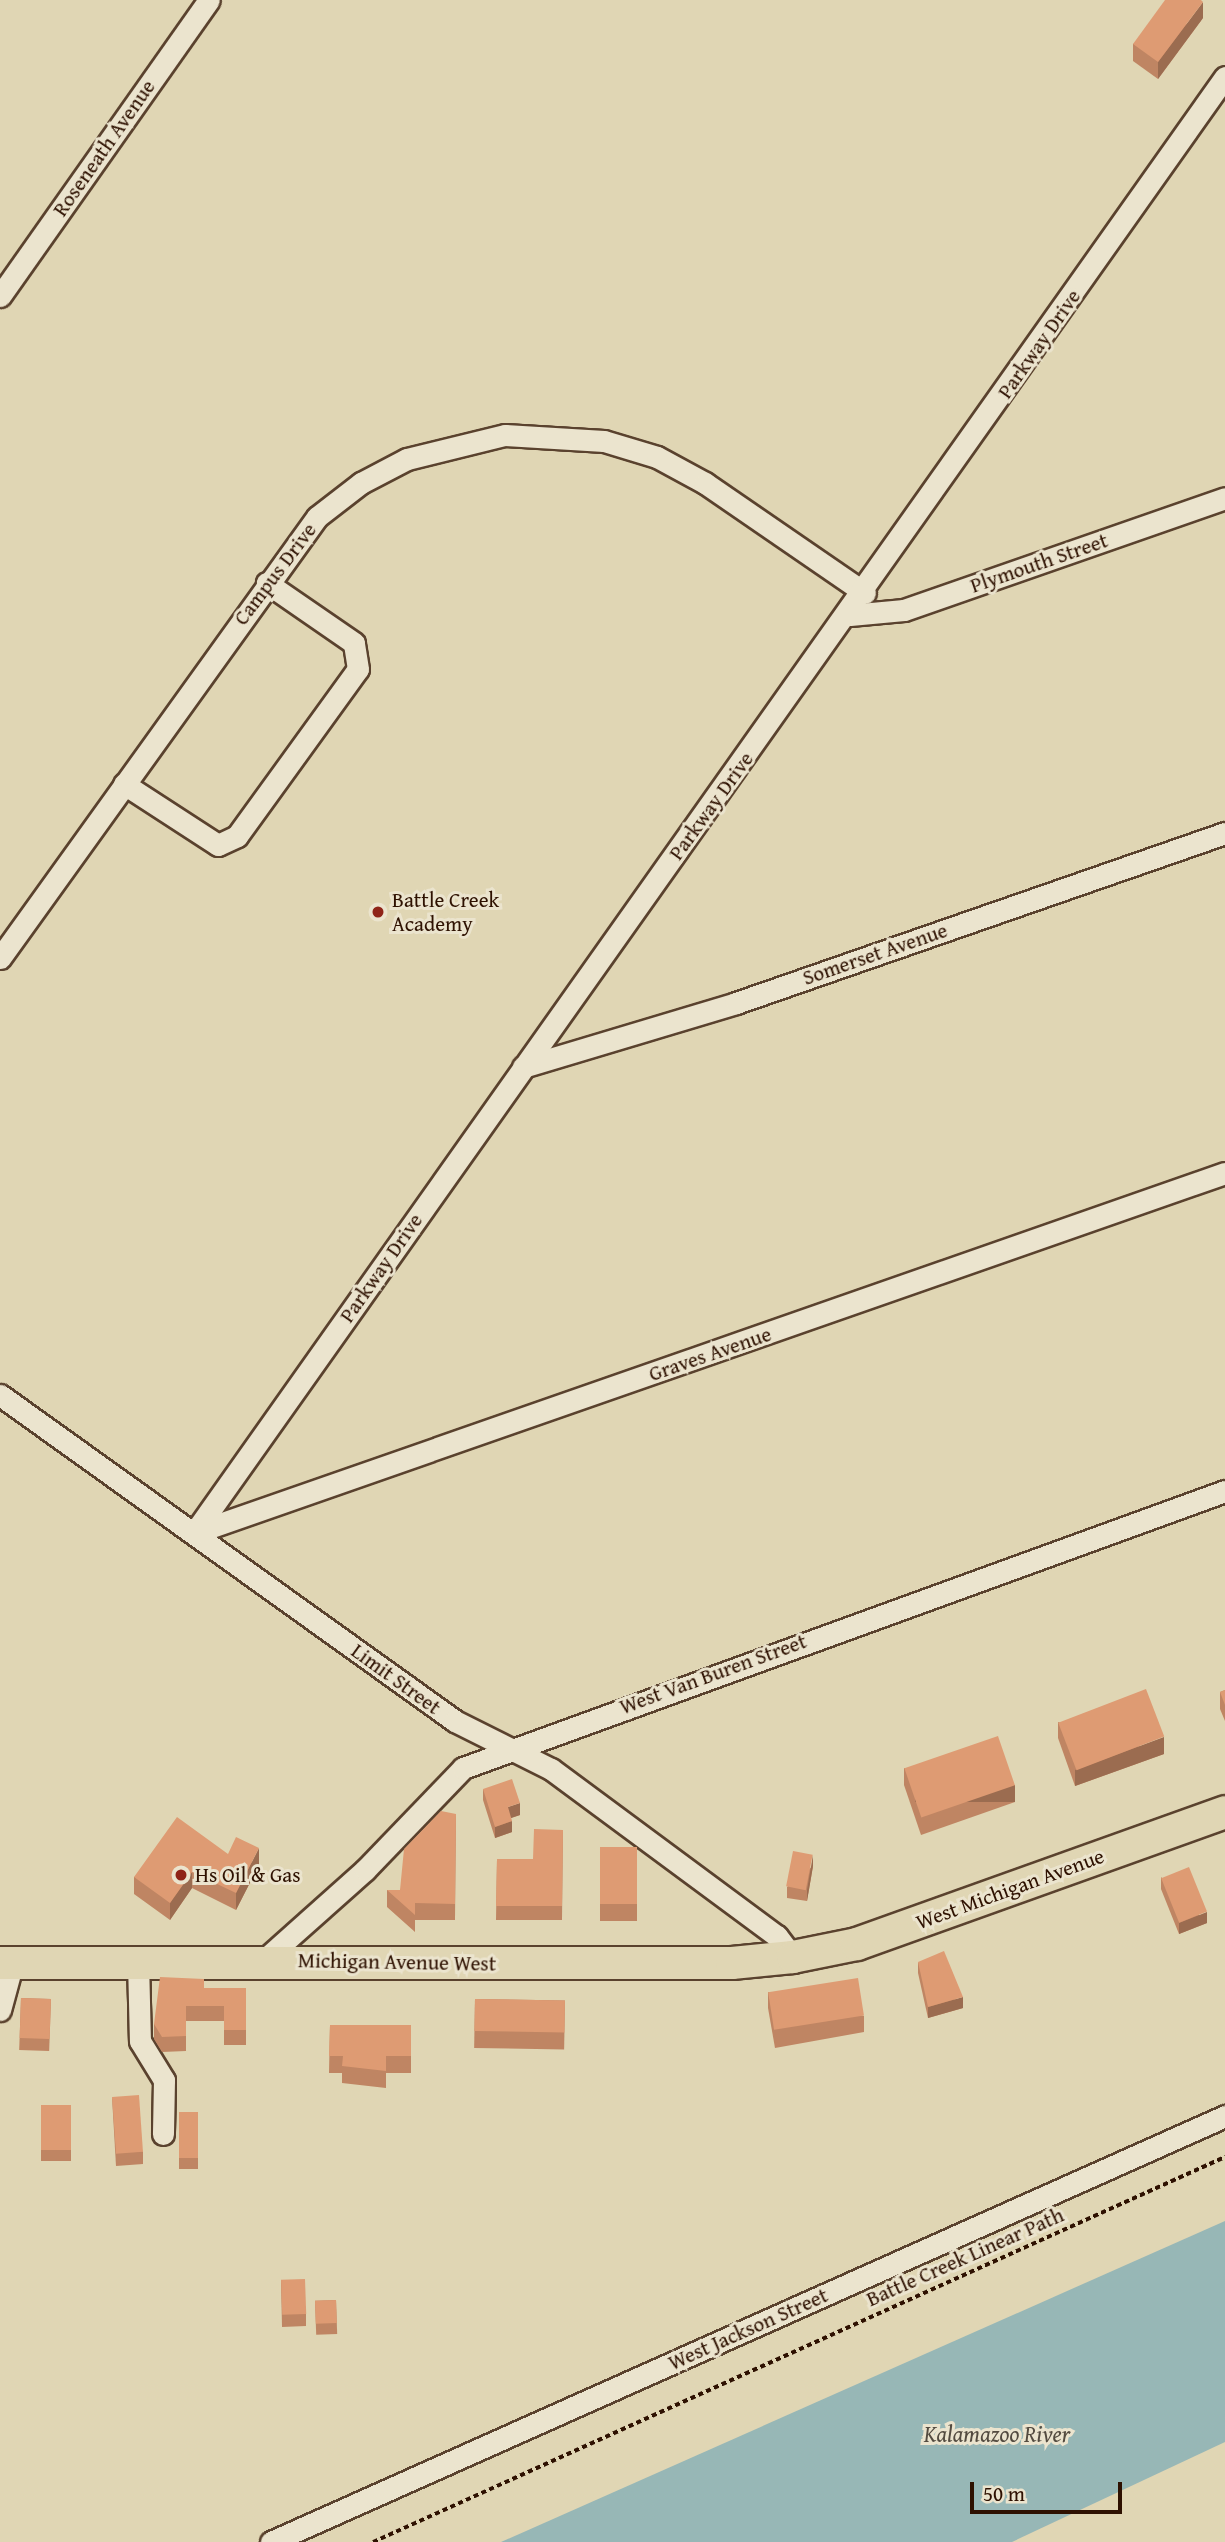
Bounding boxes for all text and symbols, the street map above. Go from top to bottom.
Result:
street label: Roseneath Avenue [48,75,160,221]
street label: Parkway Drive [992,285,1086,403]
street label: Campus Drive [228,518,322,630]
street label: Plymouth Street [967,528,1111,598]
street label: Parkway Drive [663,747,759,865]
place label: Battle Creek Academy [392,887,499,937]
marker: Battle Creek Academy [370,904,386,920]
street label: Somerset Avenue [799,917,951,991]
street label: Parkway Drive [334,1209,428,1327]
street label: Graves Avenue [646,1321,774,1387]
street label: West Van Buren Street [616,1628,810,1720]
street label: Limit Street [346,1638,446,1720]
street label: West Michigan Avenue [912,1843,1108,1935]
place label: Hs Oil & Gas [195,1862,301,1888]
marker: Hs Oil & Gas [173,1867,189,1883]
street label: Michigan Avenue West [298,1948,496,1976]
street label: Battle Creek Linear Path [863,2202,1067,2312]
street label: West Jackson Street [664,2282,832,2376]
water label: Kalamazoo River [924,2420,1070,2448]
scale bar [973,2468,1125,2512]
text: 50 m [983,2478,1025,2509]

